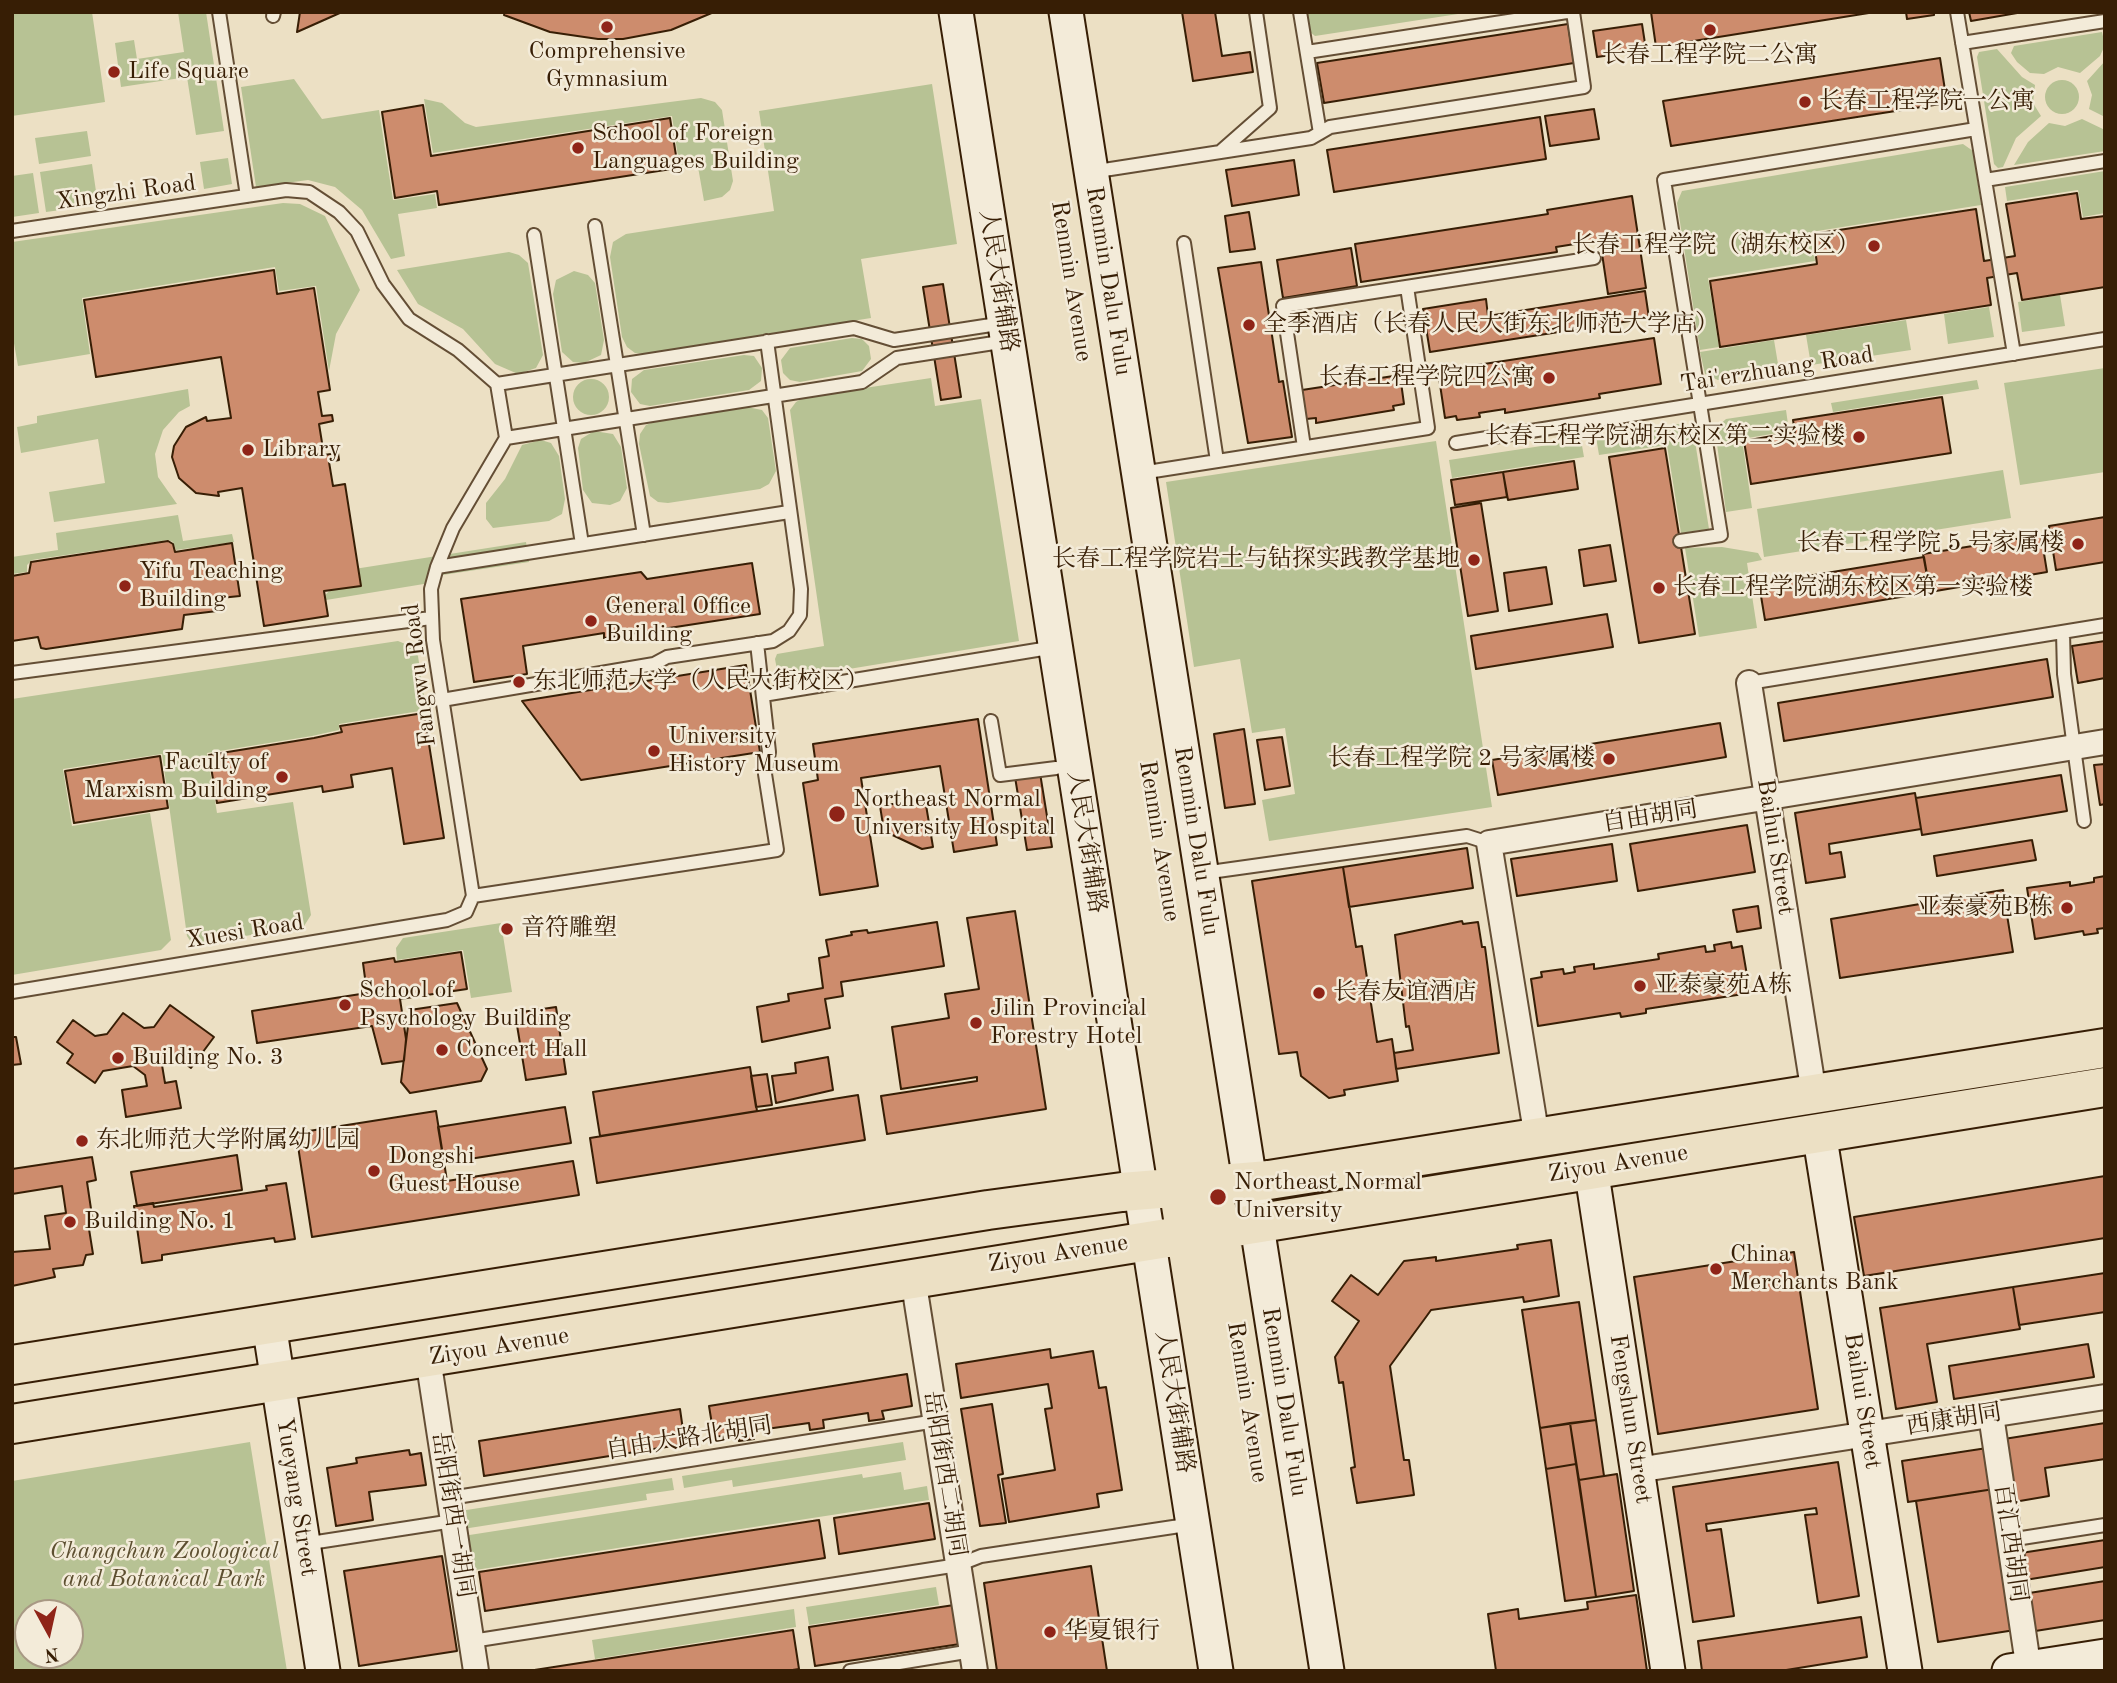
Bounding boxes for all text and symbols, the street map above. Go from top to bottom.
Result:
marker: Comprehensive Gymnasium [599,19,615,35]
marker: 长春工程学院二公寓 [1702,22,1718,38]
place label: Comprehensive Gymnasium [529,38,685,94]
place label: 长春工程学院二公寓 [1602,42,1818,70]
place label: Life Square [128,58,249,86]
marker: Life Square [106,64,122,80]
place label: 长春工程学院一公寓 [1819,88,2035,116]
marker: 长春工程学院一公寓 [1797,94,1813,110]
place label: School of Foreign Languages Building [592,120,799,176]
marker: School of Foreign Languages Building [570,140,586,156]
street label: Xingzhi Road [54,169,198,217]
street label: Renmin Dalu Fulu [1079,184,1137,378]
street label: Renmin Avenue [1044,198,1098,364]
street label: 人民大街辅路 [973,208,1023,354]
place label: 长春工程学院（湖东校区） [1572,232,1860,260]
marker: 长春工程学院（湖东校区） [1866,238,1882,254]
place label: 全季酒店（长春人民大街东北师范大学店） [1263,311,1719,339]
marker: 全季酒店（长春人民大街东北师范大学店） [1241,317,1257,333]
street label: Tai'erzhuang Road [1678,341,1876,399]
place label: 长春工程学院四公寓 [1319,364,1535,392]
marker: 长春工程学院四公寓 [1541,370,1557,386]
place label: 长春工程学院湖东校区第二实验楼 [1485,423,1845,451]
marker: 长春工程学院湖东校区第二实验楼 [1851,429,1867,445]
place label: Library [262,436,341,464]
marker: Library [240,442,256,458]
place label: 长春工程学院 5 号家属楼 [1797,530,2064,558]
marker: 长春工程学院 5 号家属楼 [2070,536,2086,552]
place label: 长春工程学院岩土与钻探实践教学基地 [1052,546,1460,574]
marker: 长春工程学院岩土与钻探实践教学基地 [1466,552,1482,568]
place label: Yifu Teaching Building [139,558,283,614]
place label: 长春工程学院湖东校区第一实验楼 [1673,574,2033,602]
marker: Yifu Teaching Building [117,578,133,594]
marker: 长春工程学院湖东校区第一实验楼 [1651,580,1667,596]
place label: General Office Building [605,593,751,649]
street label: Fangwu Road [397,602,443,748]
marker: General Office Building [583,613,599,629]
place label: 东北师范大学（人民大街校区） [533,668,869,696]
marker: 东北师范大学（人民大街校区） [511,674,527,690]
place label: University History Museum [668,723,840,779]
marker: University History Museum [646,743,662,759]
street label: Renmin Dalu Fulu [1167,744,1225,938]
place label: 长春工程学院 2 号家属楼 [1328,745,1595,773]
place label: Faculty of Marxism Building [84,749,268,805]
marker: 长春工程学院 2 号家属楼 [1601,751,1617,767]
street label: Renmin Avenue [1132,758,1186,924]
marker: Faculty of Marxism Building [274,769,290,785]
street label: 人民大街辅路 [1061,769,1111,915]
street label: Baihui Street [1750,777,1800,917]
place label: Northeast Normal University Hospital [853,786,1055,842]
street label: 自由胡同 [1600,795,1700,839]
marker: Northeast Normal University Hospital [827,804,847,824]
place label: 亚泰豪苑B栋 [1916,894,2053,922]
marker: 亚泰豪苑B栋 [2059,900,2075,916]
street label: Xuesi Road [184,908,306,956]
place label: 音符雕塑 [521,915,617,943]
marker: 音符雕塑 [499,921,515,937]
place label: 亚泰豪苑A栋 [1654,972,1792,1000]
place label: School of Psychology Building [359,977,571,1033]
marker: 亚泰豪苑A栋 [1632,978,1648,994]
place label: 长春友谊酒店 [1333,979,1477,1007]
marker: 长春友谊酒店 [1311,985,1327,1001]
place label: Jilin Provincial Forestry Hotel [990,995,1147,1051]
marker: School of Psychology Building [337,997,353,1013]
marker: Jilin Provincial Forestry Hotel [968,1015,984,1031]
place label: Concert Hall [456,1036,587,1064]
marker: Concert Hall [434,1042,450,1058]
place label: Building No. 3 [132,1044,284,1072]
marker: Building No. 3 [110,1050,126,1066]
place label: 东北师范大学附属幼儿园 [96,1127,360,1155]
marker: 东北师范大学附属幼儿园 [74,1133,90,1149]
street label: Ziyou Avenue [1546,1139,1690,1189]
place label: Dongshi Guest House [388,1143,520,1199]
marker: Dongshi Guest House [366,1163,382,1179]
place label: Northeast Normal University [1234,1169,1422,1225]
marker: Northeast Normal University [1208,1187,1228,1207]
place label: Building No. 1 [84,1208,236,1236]
marker: Building No. 1 [62,1214,78,1230]
street label: Ziyou Avenue [986,1229,1130,1279]
place label: China Merchants Bank [1730,1241,1899,1297]
marker: China Merchants Bank [1708,1261,1724,1277]
street label: Renmin Dalu Fulu [1255,1305,1313,1499]
street label: Renmin Avenue [1220,1319,1274,1485]
street label: Ziyou Avenue [427,1322,571,1372]
street label: 人民大街辅路 [1149,1329,1199,1475]
street label: Baihui Street [1837,1331,1887,1471]
street label: Fengshun Street [1602,1332,1658,1506]
street label: 岳阳街西二胡同 [917,1389,971,1559]
street label: 西康胡同 [1904,1398,2004,1442]
street label: 自由大路北胡同 [604,1412,774,1466]
street label: Yueyang Street [269,1415,323,1579]
street label: 岳阳街西一胡同 [425,1430,479,1600]
street label: 百汇西胡同 [1987,1482,2033,1604]
park label: Changchun Zoological and Botanical Park [49,1538,279,1594]
north arrow [14,1599,84,1669]
place label: 华夏银行 [1064,1618,1160,1646]
marker: 华夏银行 [1042,1624,1058,1640]
text: N [43,1643,60,1664]

